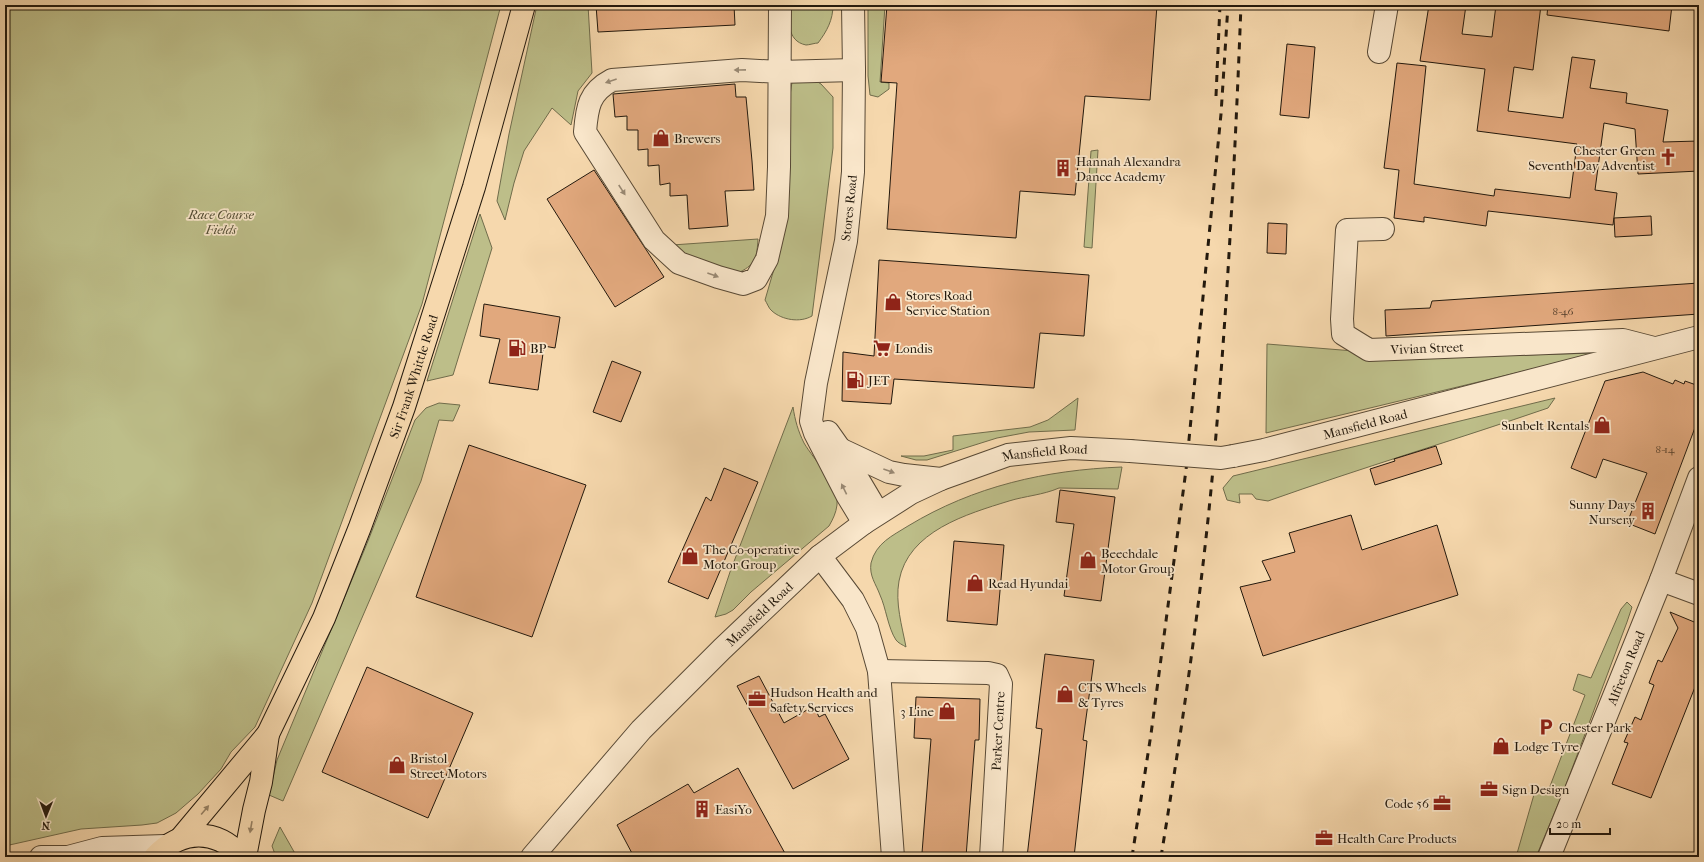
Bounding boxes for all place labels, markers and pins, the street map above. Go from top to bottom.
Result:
shop icon: Brewers [651,128,671,148]
place label: Brewers [674,131,721,146]
place label: Chester Green Seventh Day Adventist [1528,143,1655,173]
church icon: Chester Green Seventh Day Adventist [1658,147,1678,167]
place label: Hannah Alexandra Dance Academy [1076,154,1182,184]
building icon: Hannah Alexandra Dance Academy [1053,158,1073,178]
place label: Stores Road Service Station [906,288,990,318]
shop icon: Stores Road Service Station [883,292,903,312]
fuel station icon: BP [507,338,527,358]
supermarket icon: Londis [872,338,892,358]
place label: BP [530,341,546,356]
place label: Londis [895,341,933,356]
fuel station icon: JET [845,370,865,390]
place label: JET [867,373,890,388]
shop icon: Sunbelt Rentals [1592,415,1612,435]
place label: Sunbelt Rentals [1501,418,1589,433]
place label: Sunny Days Nursery [1569,497,1636,527]
building icon: Sunny Days Nursery [1638,501,1658,521]
place label: The Co-operative Motor Group [703,542,800,572]
shop icon: The Co-operative Motor Group [680,546,700,566]
place label: Beechdale Motor Group [1101,546,1174,576]
shop icon: Beechdale Motor Group [1078,550,1098,570]
shop icon: Read Hyundai [965,573,985,593]
place label: Read Hyundai [988,576,1068,591]
place label: CTS Wheels & Tyres [1078,680,1146,710]
shop icon: CTS Wheels & Tyres [1055,684,1075,704]
place label: Hudson Health and Safety Services [770,685,878,715]
office icon: Hudson Health and Safety Services [747,689,767,709]
shop icon: 3 Line [937,701,957,721]
place label: 3 Line [900,704,935,719]
parking icon: Chester Park [1536,717,1556,737]
place label: Chester Park [1559,720,1632,735]
shop icon: Lodge Tyre [1491,736,1511,756]
place label: Lodge Tyre [1514,739,1580,754]
place label: Bristol Street Motors [410,751,487,781]
shop icon: Bristol Street Motors [387,755,407,775]
office icon: Sign Design [1479,779,1499,799]
place label: Sign Design [1502,782,1570,797]
office icon: Code 56 [1432,793,1452,813]
place label: Code 56 [1385,796,1430,811]
building icon: EasiYo [692,799,712,819]
place label: EasiYo [715,802,752,817]
office icon: Health Care Products [1314,828,1334,848]
place label: Health Care Products [1337,831,1457,846]

